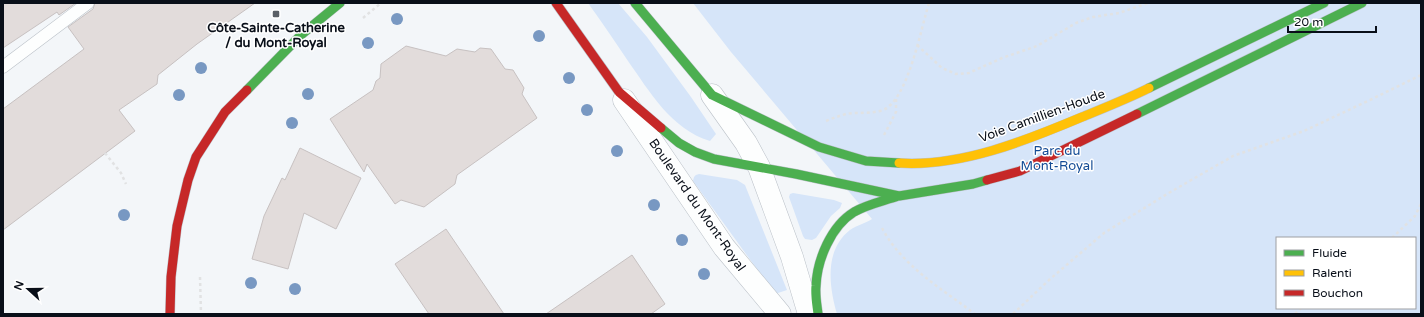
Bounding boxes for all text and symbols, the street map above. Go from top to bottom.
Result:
scale bar [1288,8,1376,34]
marker: Côte-Sainte-Catherine / du Mont-Royal [271,9,281,19]
text: 20 m [1294,15,1323,29]
place label: Côte-Sainte-Catherine / du Mont-Royal [207,20,346,51]
street label: Voie Camillien-Houde [977,86,1107,146]
street label: Boulevard du Mont-Royal [645,136,749,274]
park label: Parc du Mont-Royal [1021,143,1093,174]
legend [1276,237,1416,309]
text: Fluide [1312,246,1347,260]
text: Ralenti [1312,266,1352,280]
north arrow [8,269,48,309]
text: N [11,279,27,292]
text: Bouchon [1312,286,1363,300]

